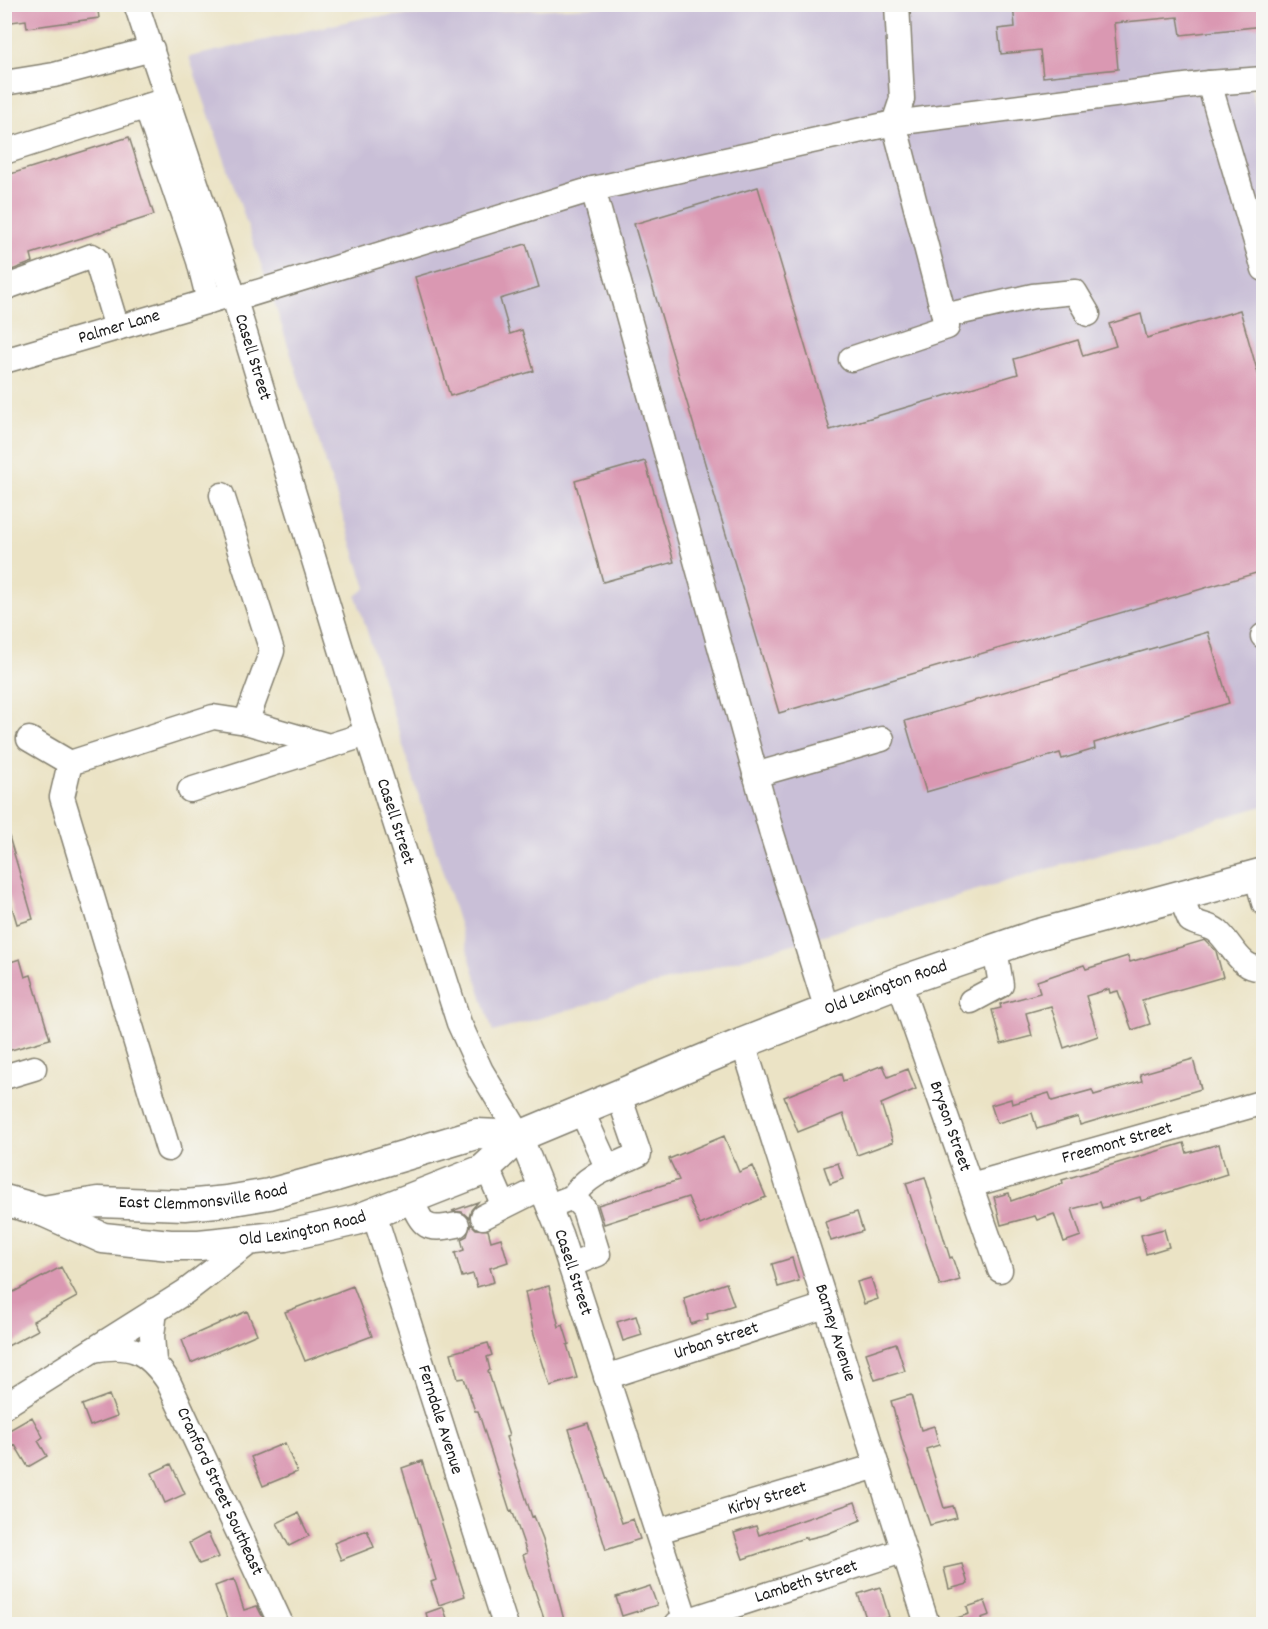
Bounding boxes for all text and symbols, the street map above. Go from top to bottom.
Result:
street label: Palmer Lane [75,303,163,351]
street label: Casell Street [227,311,277,404]
street label: Casell Street [370,776,421,869]
street label: Old Lexington Road [821,954,951,1022]
street label: Bryson Street [922,1078,977,1175]
street label: Freemont Street [1059,1116,1176,1171]
street label: East Clemmonsville Road [118,1177,290,1218]
street label: Old Lexington Road [238,1205,370,1253]
street label: Casell Street [547,1226,598,1319]
street label: Barney Avenue [808,1281,862,1385]
street label: Urban Street [671,1316,762,1367]
street label: Ferndale Avenue [411,1362,469,1478]
street label: Cranford Street Southeast [169,1403,270,1580]
street label: Kirby Street [725,1475,810,1522]
street label: Lambeth Street [752,1554,861,1610]

